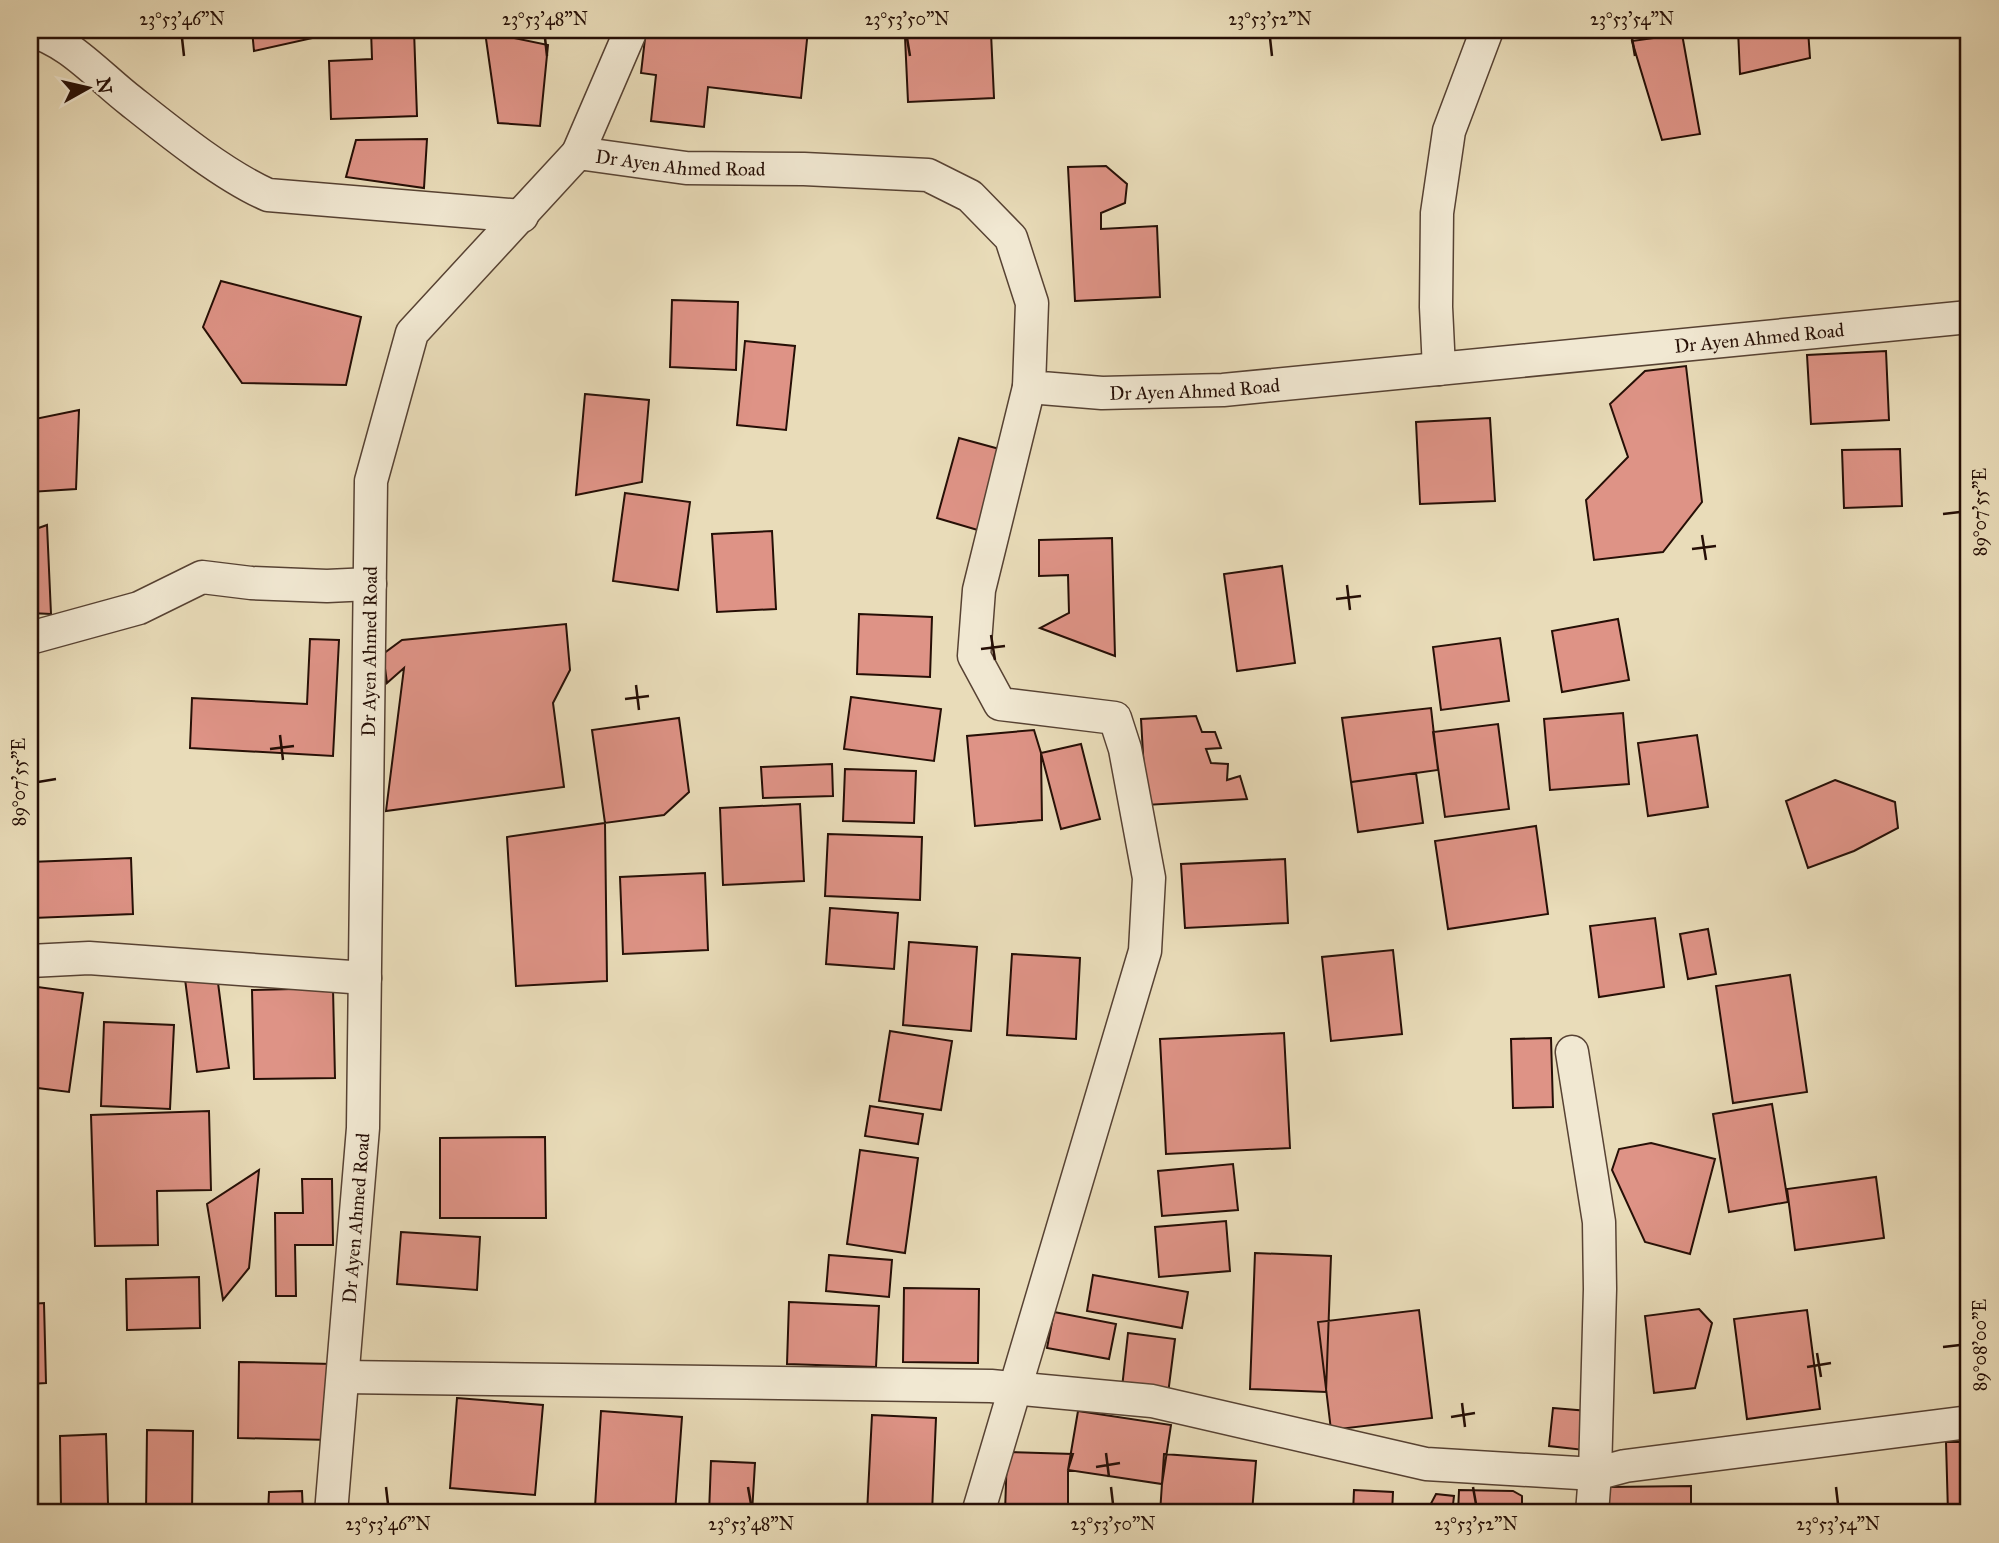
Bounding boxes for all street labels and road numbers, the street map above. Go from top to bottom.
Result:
street label: Dr Ayen Ahmed Road [594,144,766,180]
street label: Dr Ayen Ahmed Road [1673,318,1846,357]
street label: Dr Ayen Ahmed Road [1109,373,1281,404]
street label: Dr Ayen Ahmed Road [356,565,381,737]
street label: Dr Ayen Ahmed Road [337,1132,374,1304]

